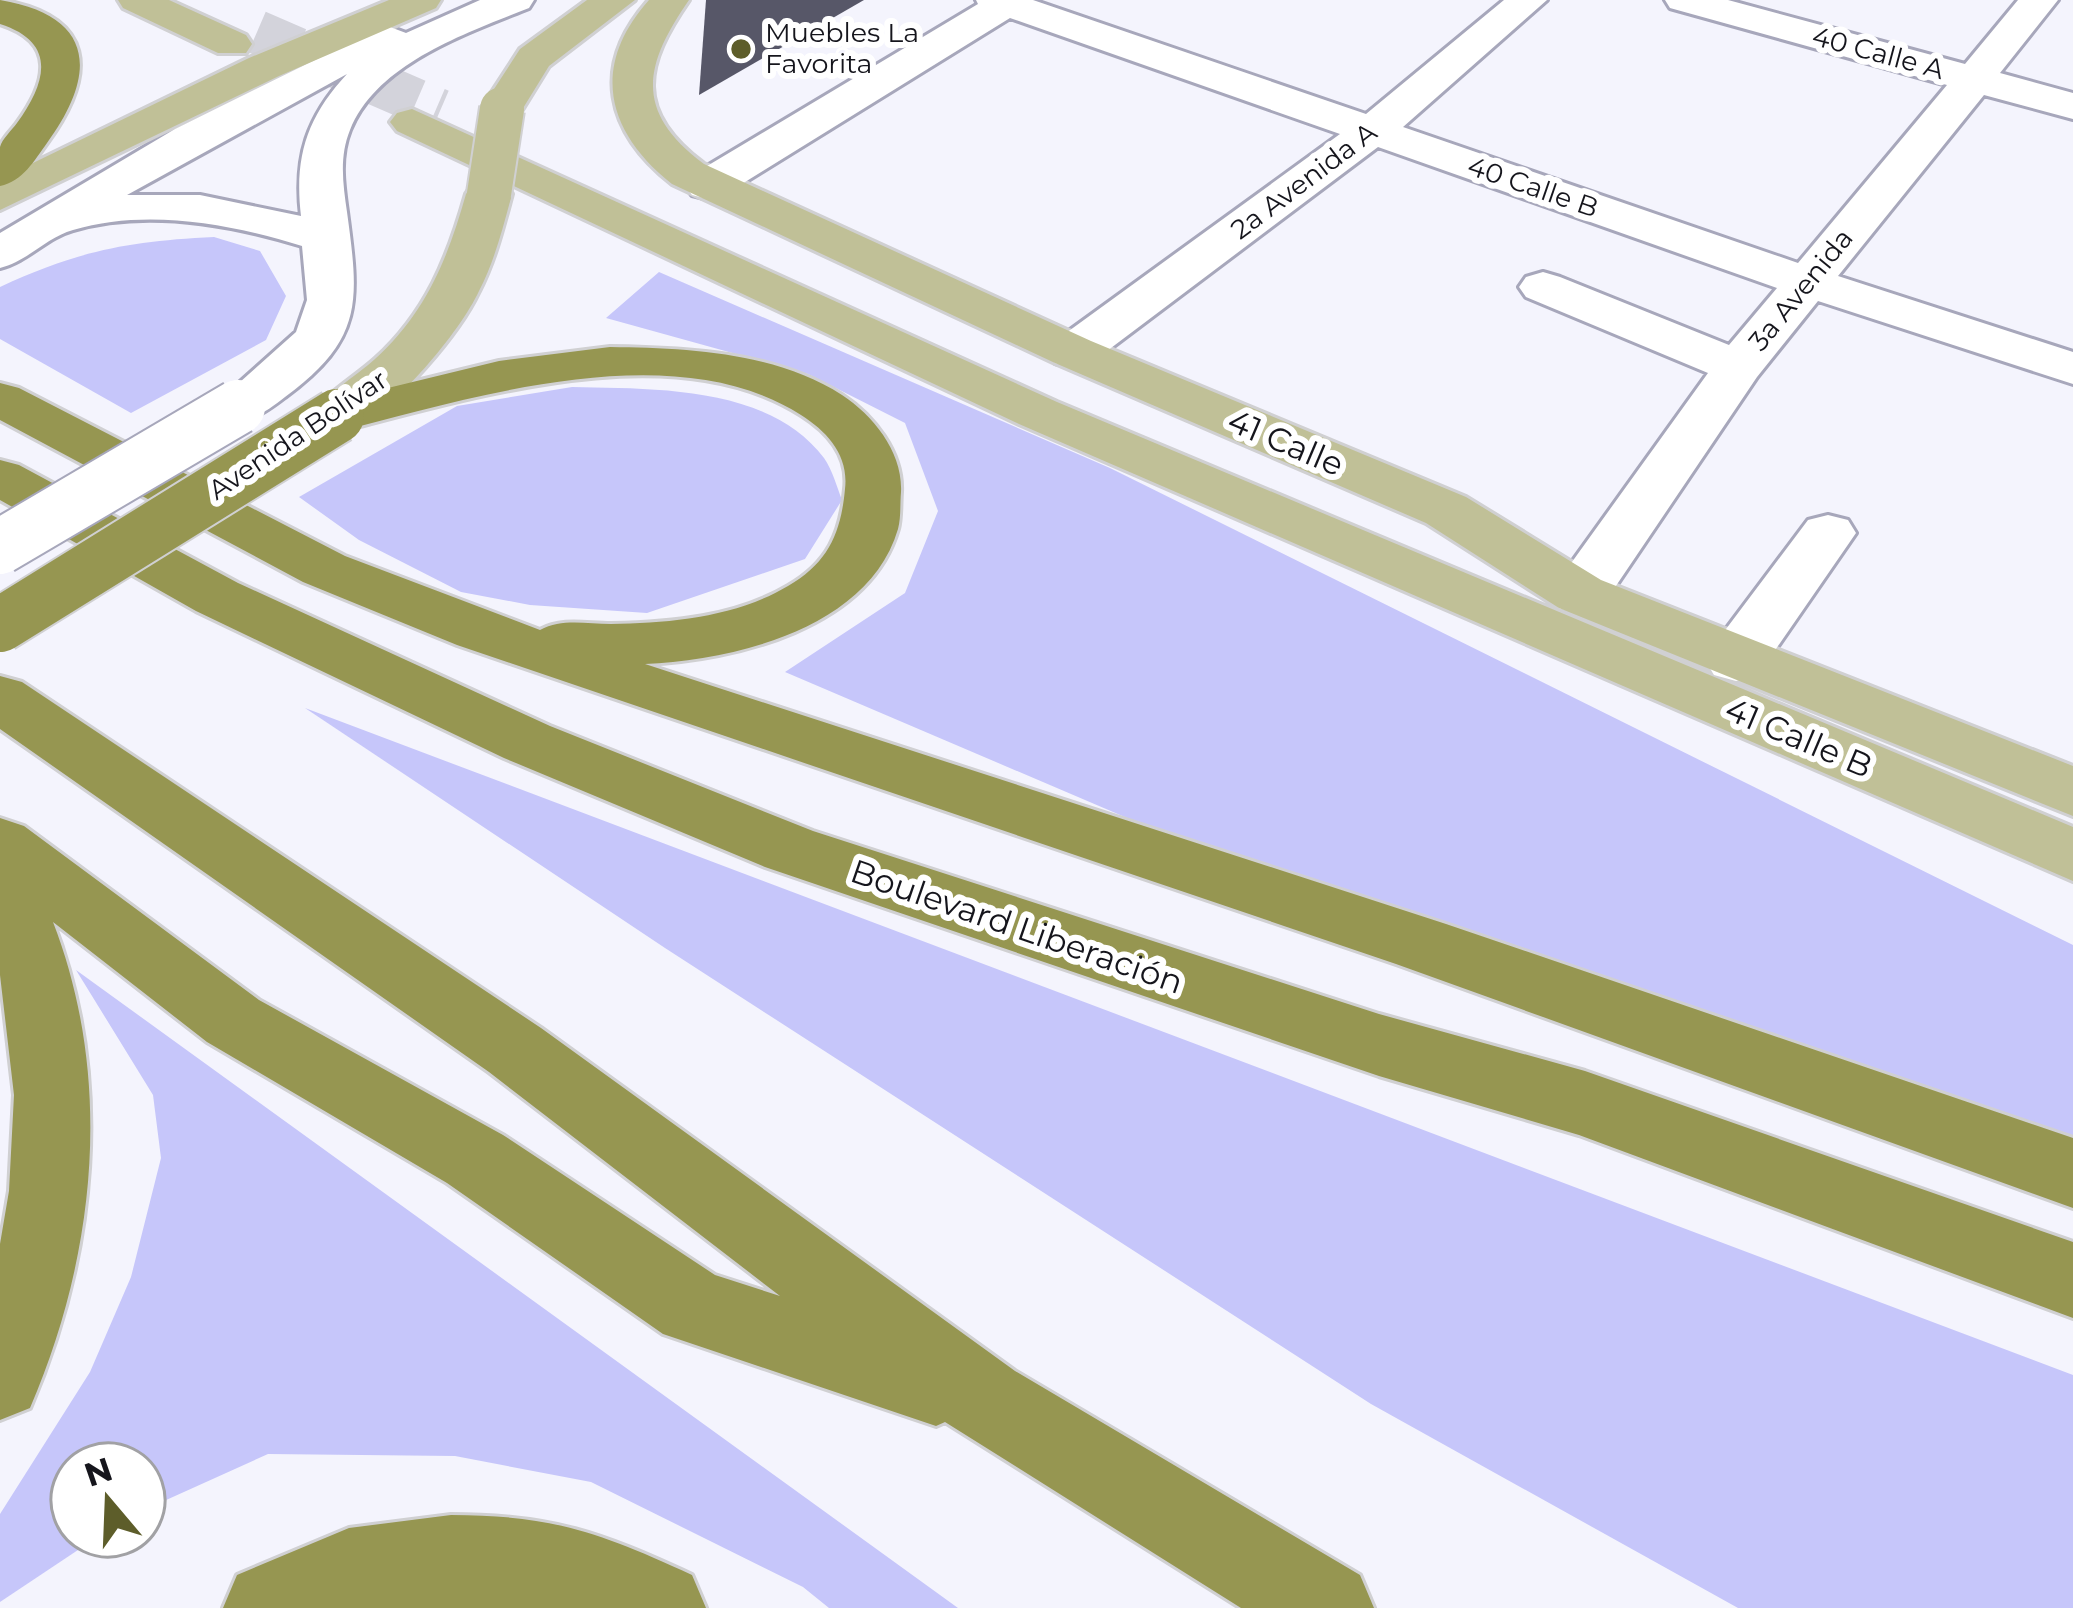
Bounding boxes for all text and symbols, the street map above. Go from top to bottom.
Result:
place label: Muebles La Favorita [765,16,919,80]
street label: 40 Calle A [1809,19,1948,86]
marker: Muebles La Favorita [728,36,754,62]
street label: 2a Avenida A [1224,115,1384,246]
street label: 40 Calle B [1464,149,1603,224]
street label: 3a Avenida [1741,222,1860,357]
street label: Avenida Bolívar [202,363,393,507]
street label: 41 Calle [1222,400,1350,484]
street label: 41 Calle B [1720,688,1878,786]
street label: Boulevard Liberación [846,850,1188,1002]
north arrow [48,1440,168,1560]
text: N [79,1448,117,1495]

